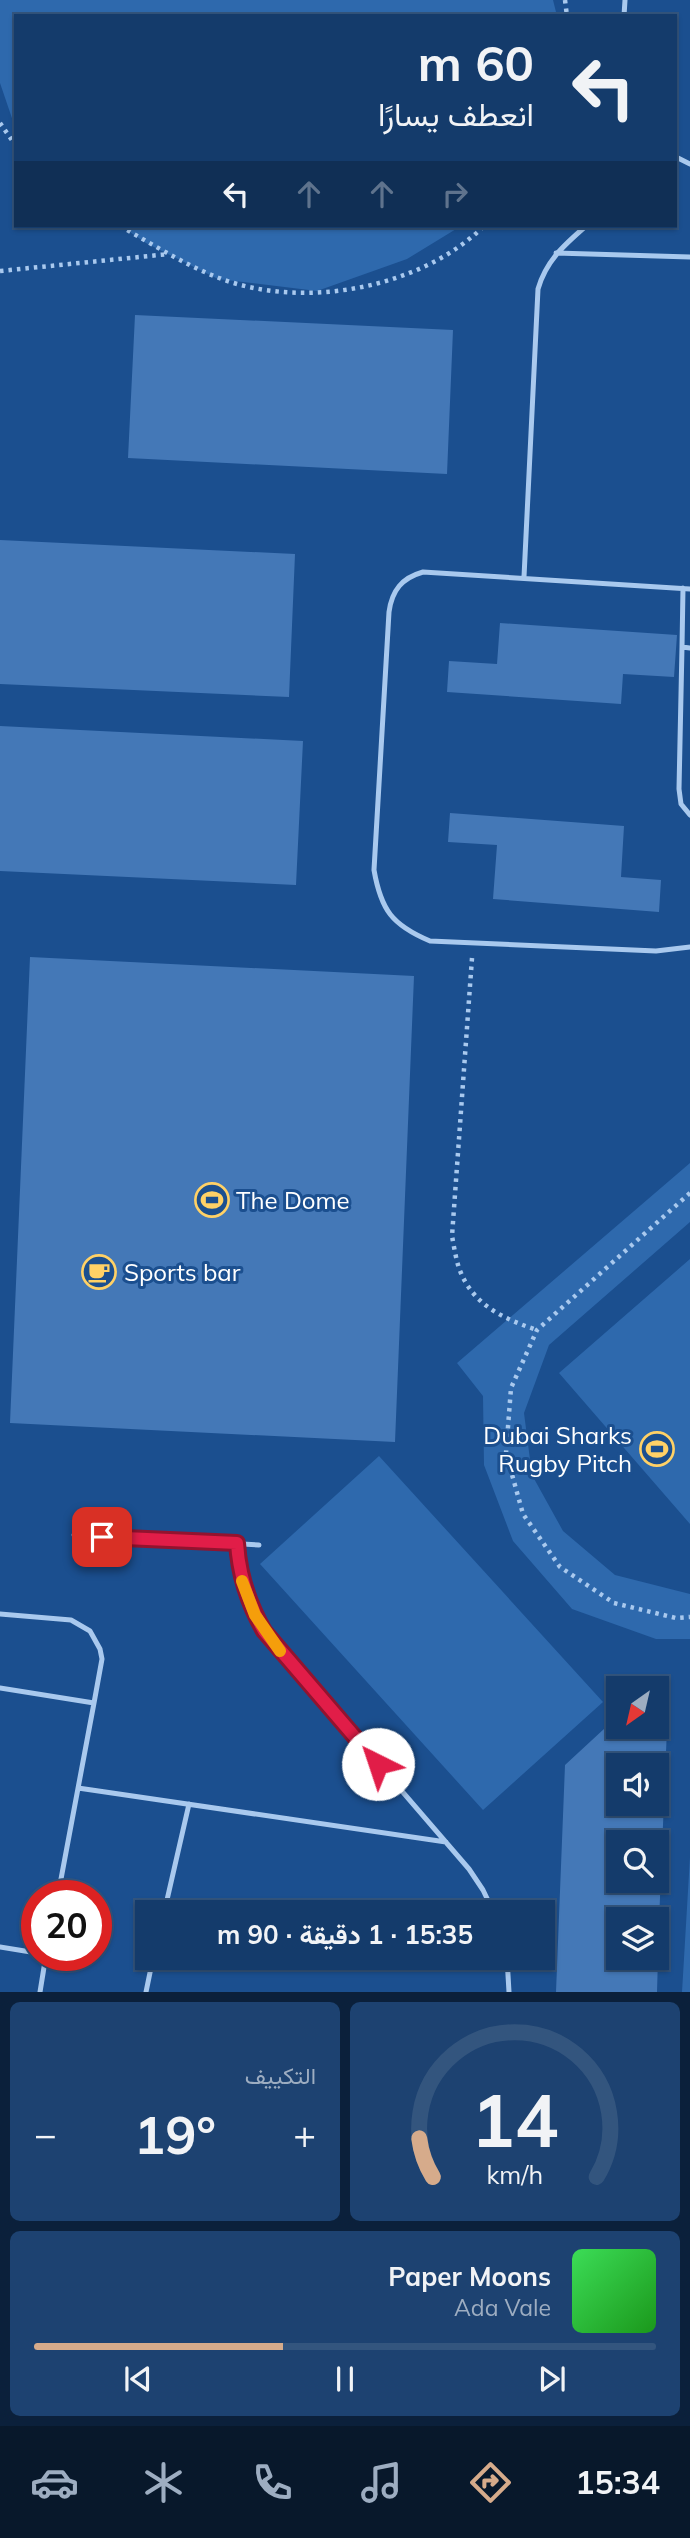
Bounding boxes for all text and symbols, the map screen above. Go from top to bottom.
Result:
text: 60 m [418,32,534,93]
icon: left [558,42,649,133]
text: انعطف يسارًا [378,94,534,134]
icon: left [217,175,255,213]
icon: ahead [290,175,328,213]
icon: ahead [363,175,401,213]
icon: right [436,175,474,213]
sports icon: The Dome [193,1181,231,1219]
place label: The Dome [236,1185,350,1215]
cafe icon: Sports bar [80,1253,118,1291]
place label: Sports bar [124,1257,241,1287]
place label: Dubai Sharks Rugby Pitch [483,1420,632,1478]
sports icon: Dubai Sharks Rugby Pitch [638,1430,676,1468]
pin [72,1507,132,1567]
icon: arrive [83,1518,121,1556]
north arrow [606,1676,668,1740]
map controls [606,1676,669,1970]
position arrow [341,1727,415,1801]
button: sound [606,1753,669,1816]
button: search [606,1830,669,1893]
speed limit sign: 20 [21,1880,112,1971]
button: layers [606,1907,669,1970]
text: 15:35 · 1 دقيقة · 90 m [217,1918,473,1951]
text: التكييف [245,2061,316,2090]
text: 14 [471,2075,559,2166]
text: 19° [134,2102,216,2167]
text: − [34,2110,57,2158]
text: + [293,2110,316,2158]
text: km/h [487,2159,543,2190]
text: Paper Moons [388,2260,551,2293]
text: Ada Vale [454,2293,551,2322]
icon: previous [119,2360,157,2398]
icon: pause [326,2360,364,2398]
icon: next [533,2360,571,2398]
icon: car [30,2458,79,2507]
icon: climate [139,2458,188,2507]
icon: phone [248,2458,297,2507]
icon: music [357,2458,406,2507]
icon: directions [466,2458,515,2507]
text: 15:34 [575,2462,660,2502]

